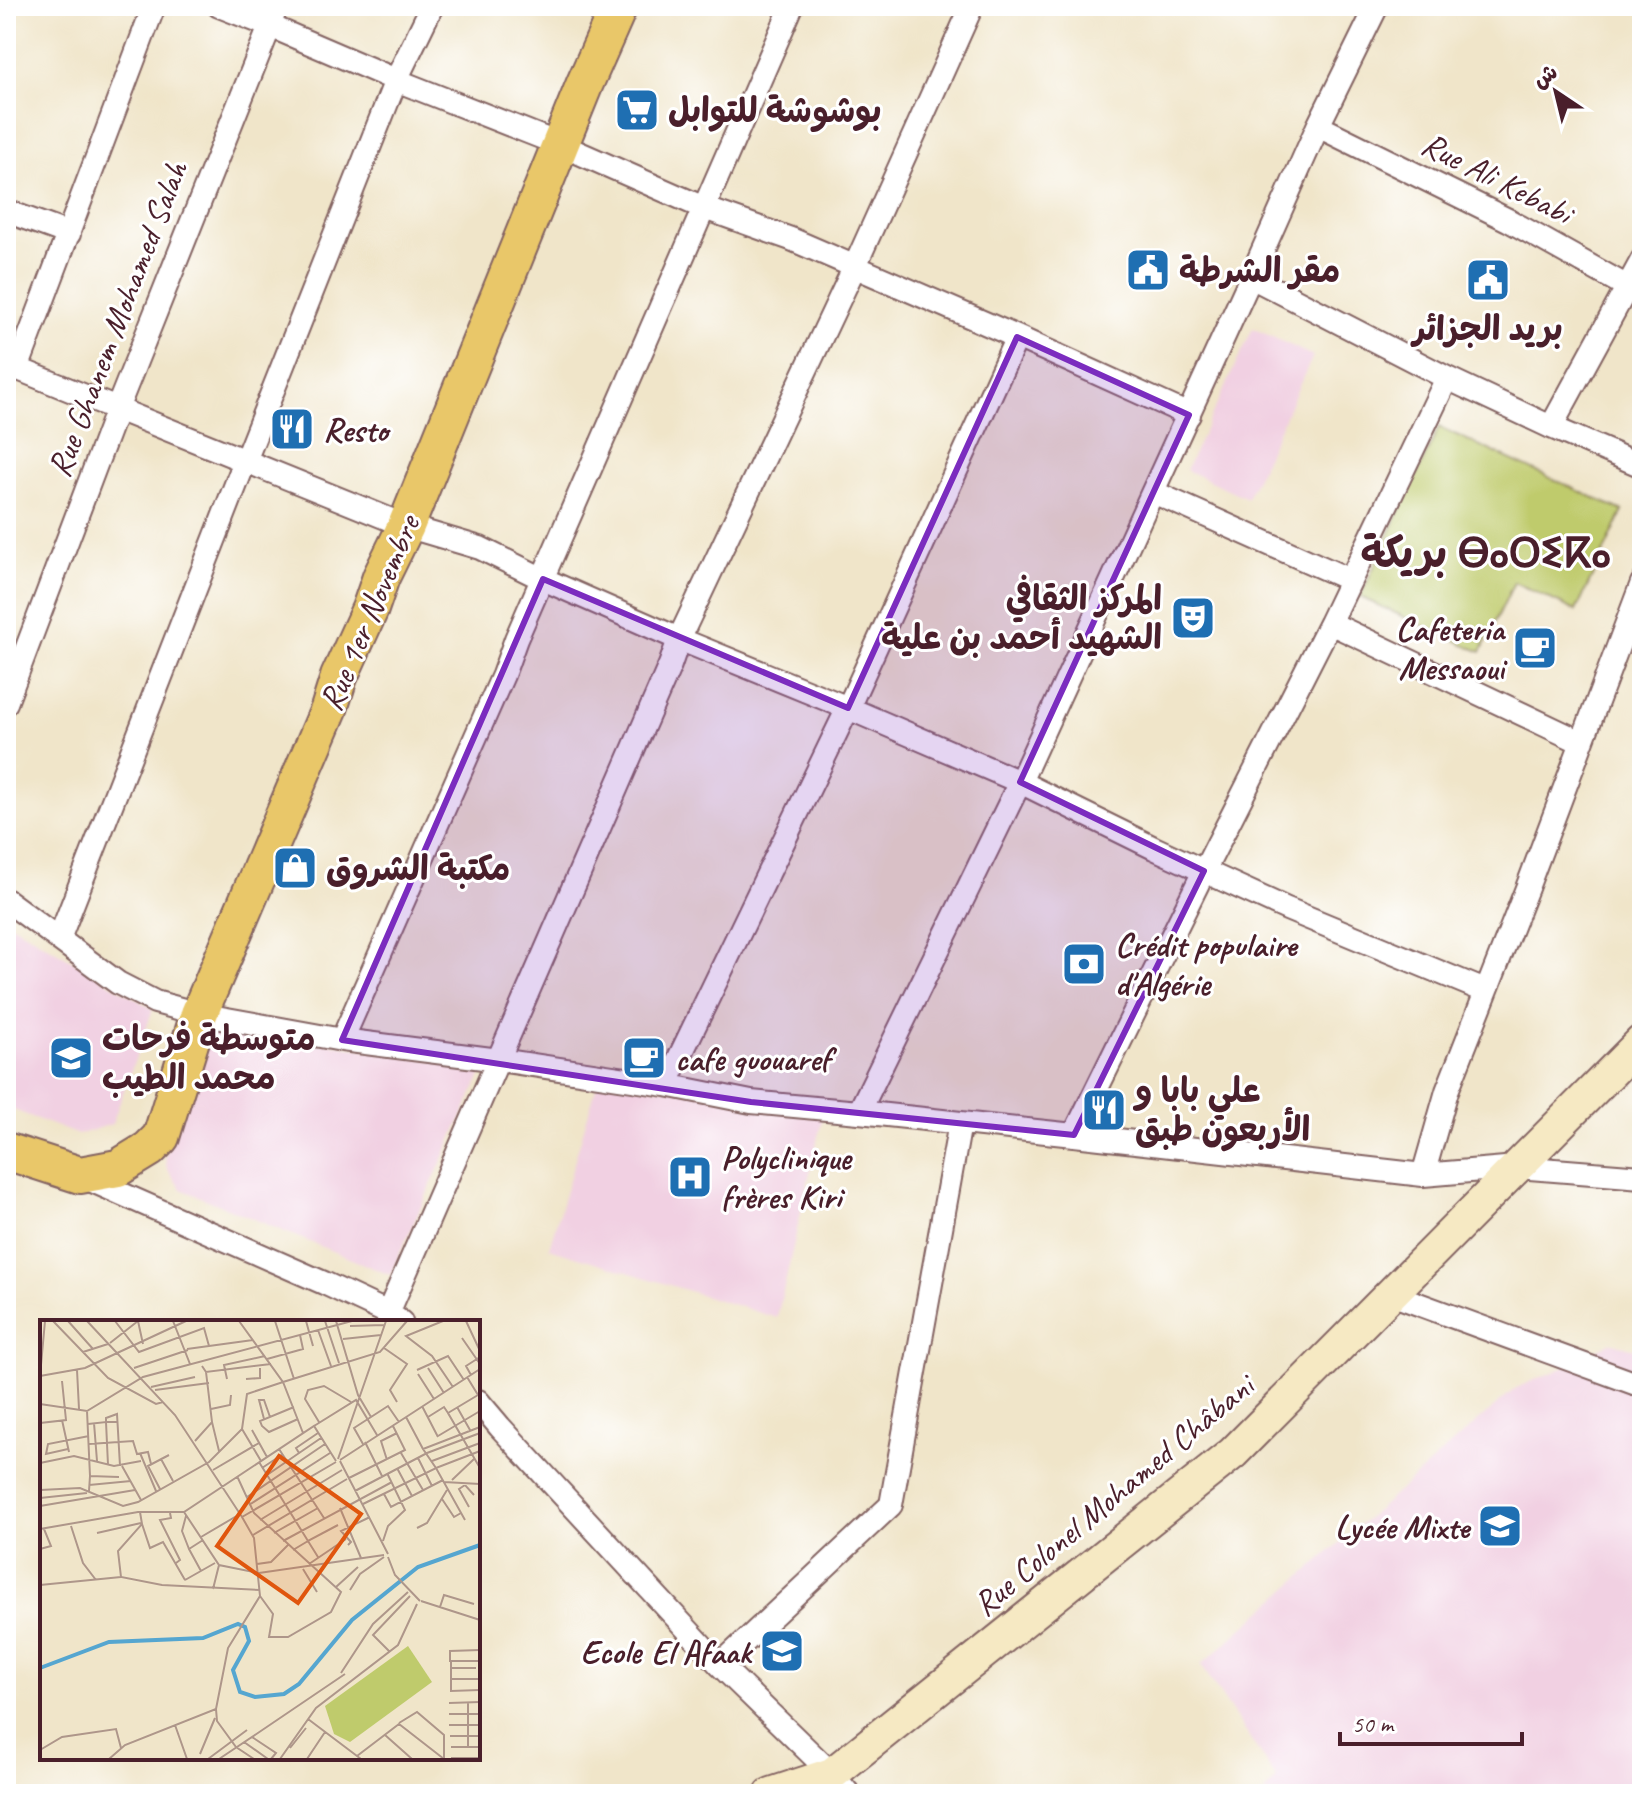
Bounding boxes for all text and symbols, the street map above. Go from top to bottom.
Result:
north arrow [1516,52,1596,132]
text: ش [1527,58,1563,95]
supermarket icon: بوشوشة للتوابل [613,86,661,134]
place label: بوشوشة للتوابل [668,89,882,132]
street label: Rue Ali Kebabi [1415,122,1583,236]
street label: Rue Ghanem Mohamed Salah [37,154,198,483]
public building icon: مقر الشرطة [1124,246,1172,294]
place label: مقر الشرطة [1179,249,1340,292]
public building icon: بريد الجزائر [1464,256,1512,304]
place label: بريد الجزائر [1410,307,1563,350]
restaurant icon: Resto [268,405,316,453]
place label: Resto [323,408,392,451]
street label: Rue 1er Novembre [309,506,431,717]
district label: بريكة ⴱⴰⵔⵉⴽⴰ [1361,527,1611,580]
place label: المركز الثقافي الشهيد أحمد بن علية [881,574,1162,659]
theatre icon: المركز الثقافي الشهيد أحمد بن علية [1169,594,1217,642]
place label: Cafeteria Messaoui [1396,607,1508,689]
cafe icon: Cafeteria Messaoui [1511,624,1559,672]
shop icon: مكتبة الشروق [271,844,319,892]
place label: مكتبة الشروق [326,847,510,890]
place label: Crédit populaire d'Algérie [1115,923,1299,1005]
bank icon: Crédit populaire d'Algérie [1060,940,1108,988]
place label: متوسطة فرحات محمد الطيب [102,1017,315,1099]
school or university icon: متوسطة فرحات محمد الطيب [47,1034,95,1082]
cafe icon: cafe guouaref [620,1034,668,1082]
place label: cafe guouaref [675,1037,838,1080]
place label: علي بابا و الأربعون طبق [1132,1069,1310,1152]
restaurant icon: علي بابا و الأربعون طبق [1080,1086,1128,1134]
place label: Polyclinique frères Kiri [721,1136,853,1218]
hospital icon: Polyclinique frères Kiri [666,1153,714,1201]
inset map [40,1320,480,1760]
street label: Rue Colonel Mohamed Châbani [964,1362,1265,1625]
school or university icon: Lycée Mixte [1476,1502,1524,1550]
place label: Lycée Mixte [1335,1505,1472,1548]
school or university icon: Ecole El Afaak [758,1627,806,1675]
place label: Ecole El Afaak [581,1630,754,1673]
scale bar [1340,1696,1522,1746]
text: 50 m [1352,1709,1395,1739]

